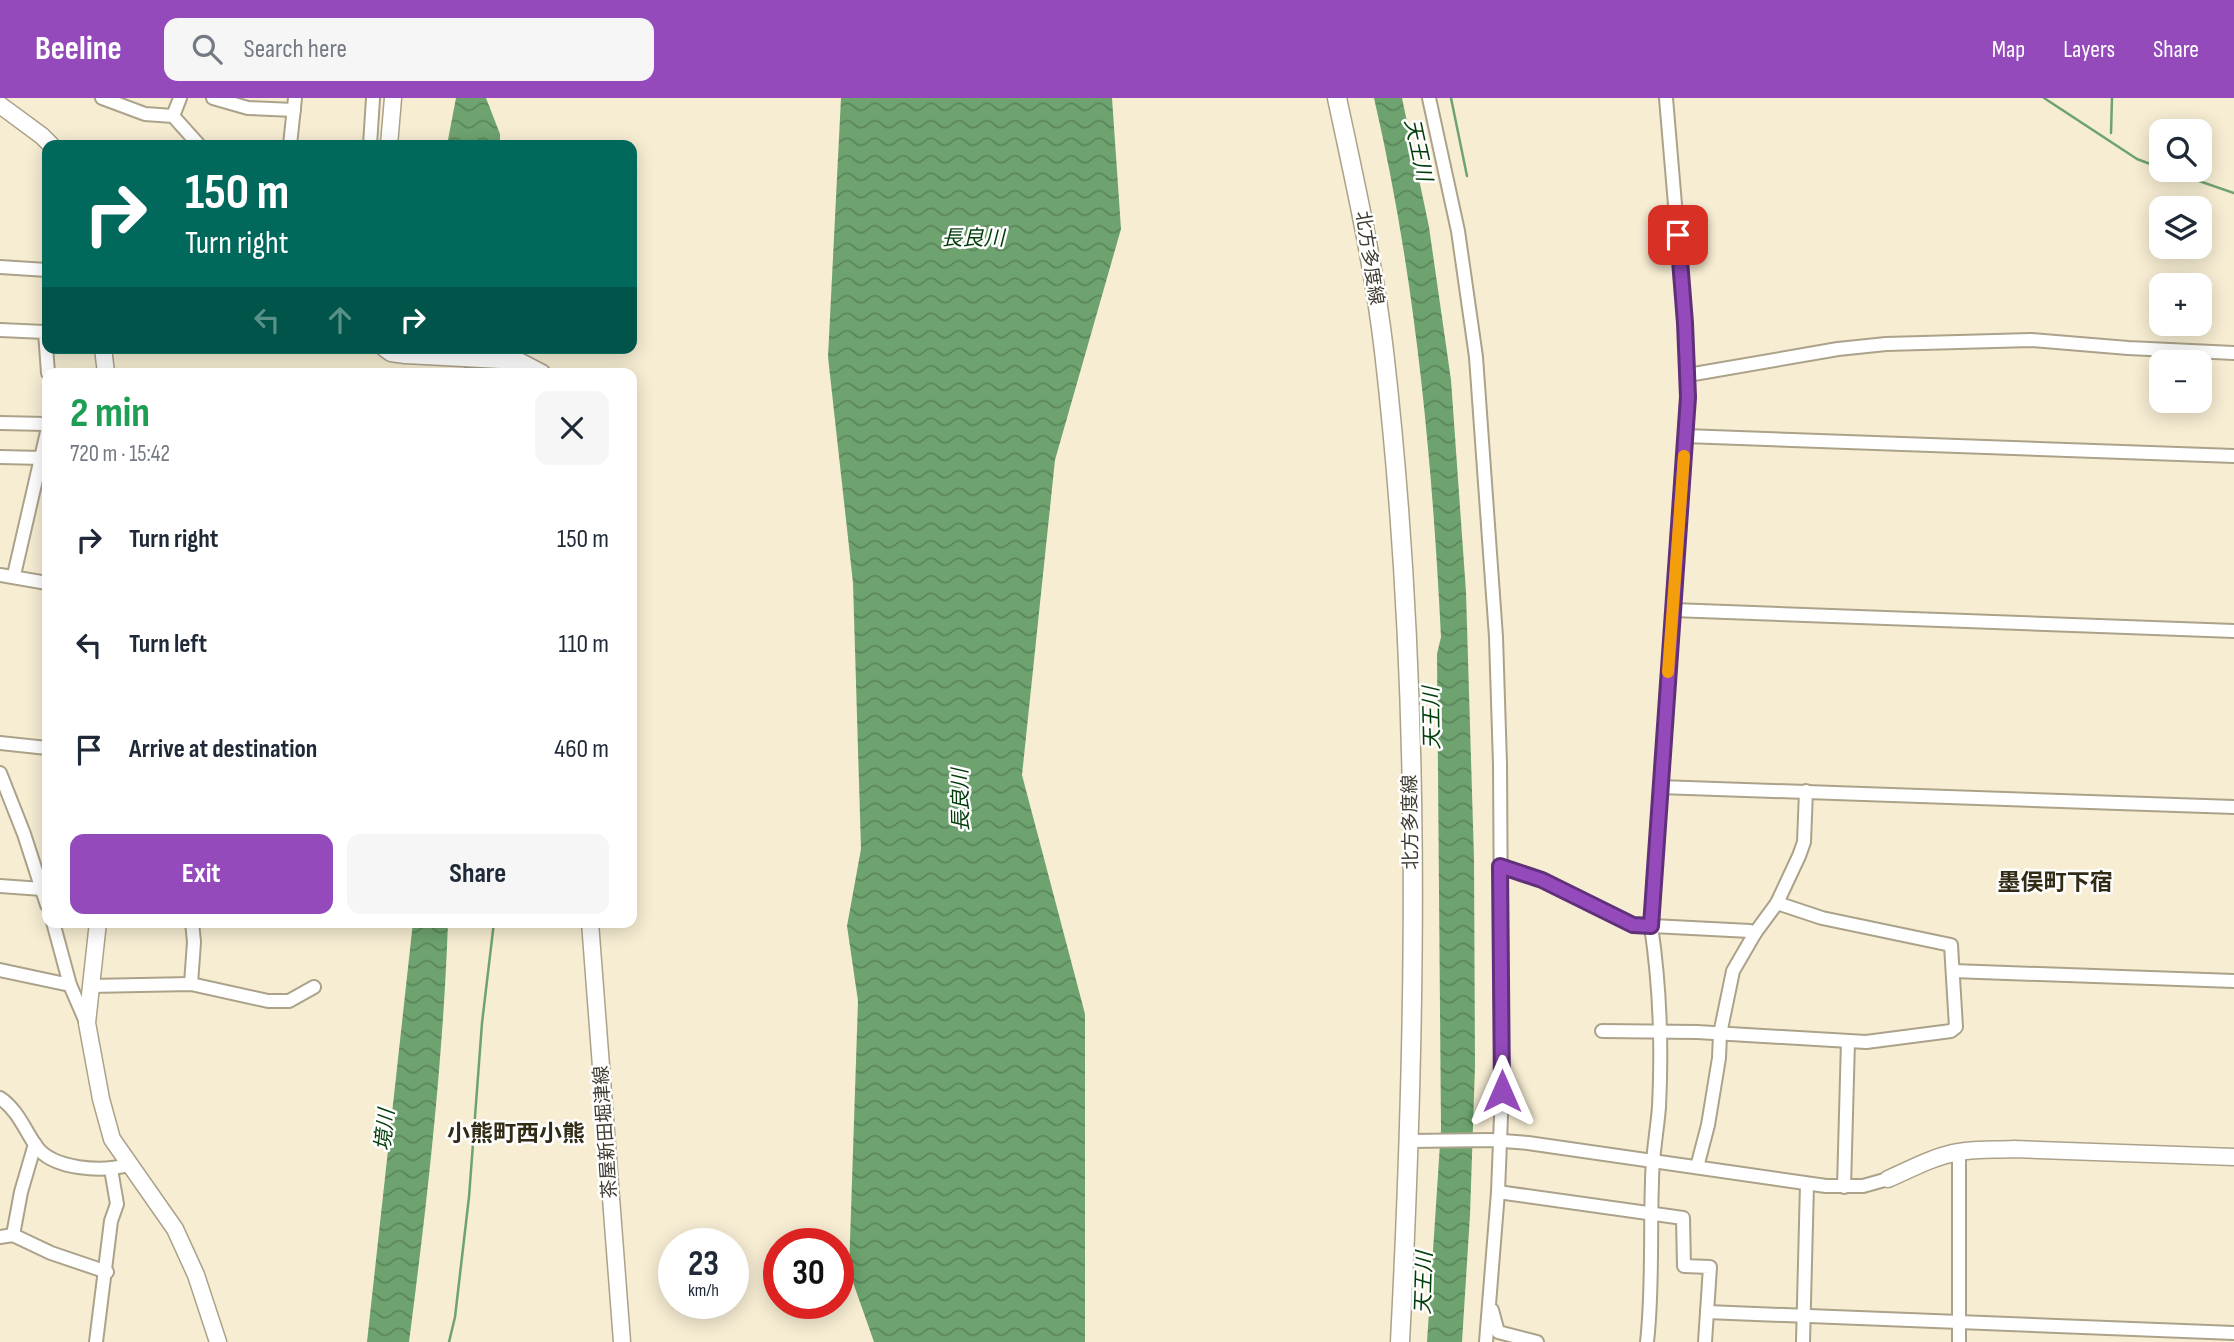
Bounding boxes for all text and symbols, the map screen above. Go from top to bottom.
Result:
search box [164,18,654,81]
text: Beeline [35,29,122,69]
icon: search [188,30,226,68]
text: Search here [244,34,347,65]
text: Map [1992,35,2025,64]
text: Layers [2063,35,2115,64]
text: Share [2153,35,2199,64]
water label: 天王川 [1399,117,1437,185]
map controls [2149,119,2212,413]
button: search [2149,119,2212,182]
text: 150 m [185,164,289,223]
icon: right [70,168,161,259]
button: layers [2149,196,2212,259]
pin [1648,205,1708,265]
street label: 北方多度線 [1350,209,1388,307]
icon: arrive [1659,216,1697,254]
text: Turn right [185,224,289,263]
water label: 長良川 [942,226,1006,251]
button: + [2149,273,2212,336]
icon: left [248,301,286,339]
icon: ahead [321,301,359,339]
icon: right [394,301,432,339]
button: − [2149,350,2212,413]
text: 2 min [70,388,150,439]
button: close [535,391,609,465]
text: 720 m · 15:42 [70,440,170,468]
icon: right [70,521,108,559]
text: Turn right [129,524,218,555]
text: 150 m [557,524,609,555]
icon: left [70,626,108,664]
text: Turn left [129,629,207,660]
text: 110 m [558,629,609,660]
water label: 天王川 [1419,684,1445,750]
icon: arrive [70,731,108,769]
text: Arrive at destination [129,734,317,765]
text: 460 m [554,734,609,765]
water label: 長良川 [948,766,974,832]
street label: 北方多度線 [1399,774,1423,870]
button: Exit [70,834,333,914]
button: Share [347,834,609,914]
district label: 墨俣町下宿 [1998,869,2113,897]
position arrow [1465,1054,1539,1128]
street label: 茶屋新田堀津線 [590,1065,622,1199]
water label: 境川 [370,1106,400,1152]
district label: 小熊町西小熊 [447,1120,585,1148]
speed limit sign: 30 [763,1228,854,1319]
text: 23 [688,1243,719,1286]
water label: 天王川 [1410,1249,1438,1315]
text: km/h [688,1280,719,1301]

